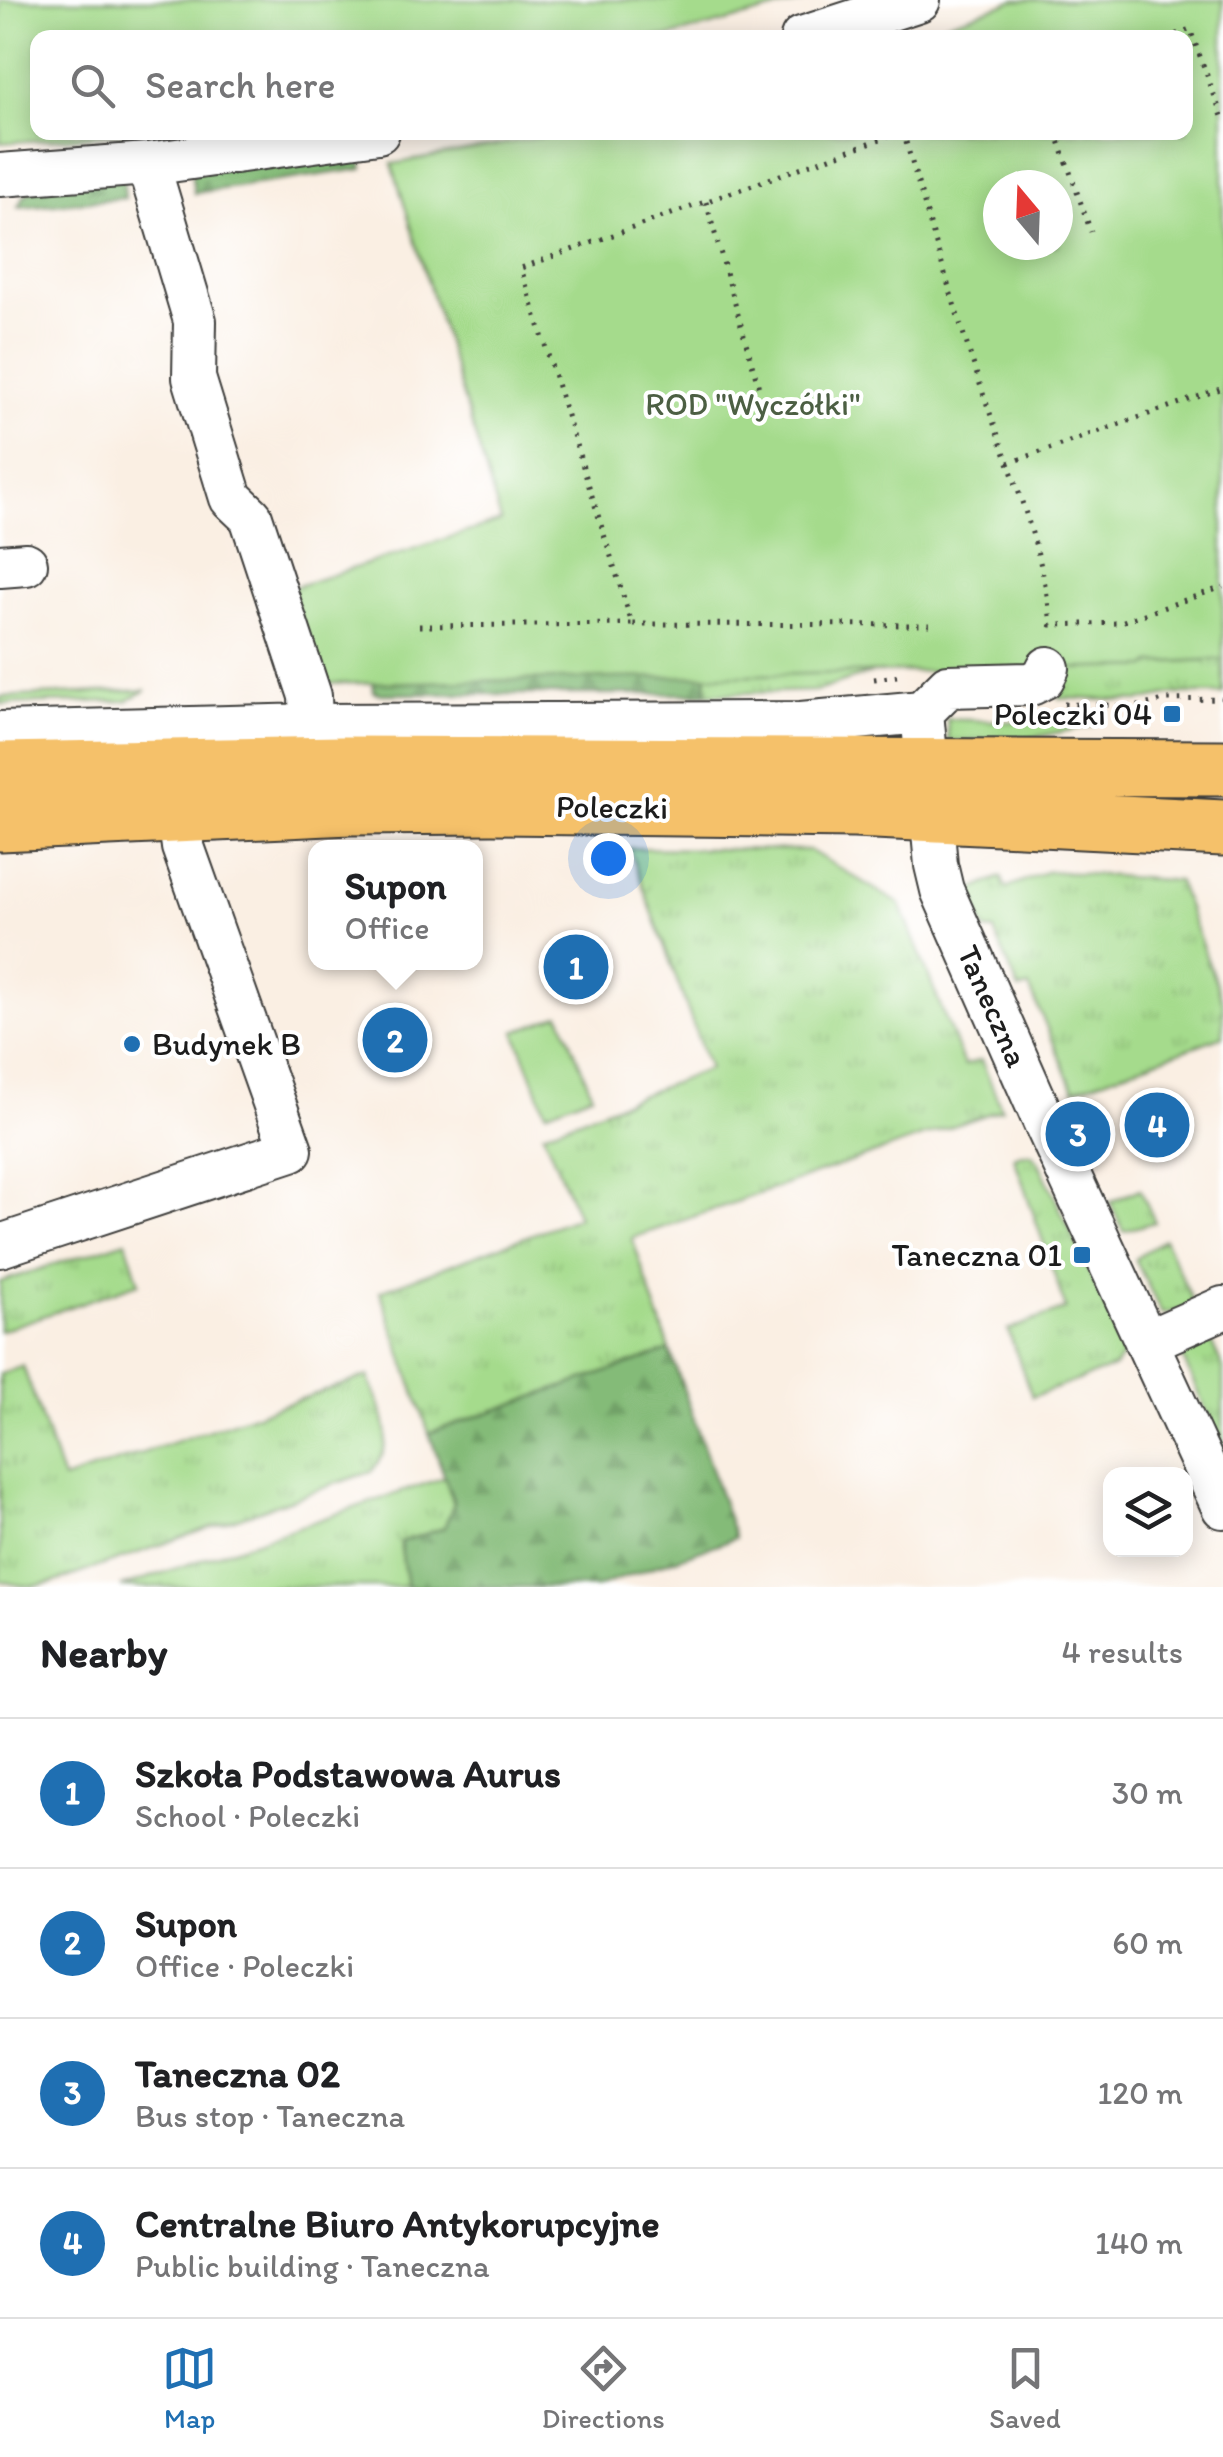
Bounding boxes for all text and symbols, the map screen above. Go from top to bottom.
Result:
search box [30,30,1193,140]
icon: search [65,58,120,113]
text: Search here [145,62,336,108]
north arrow [983,170,1073,260]
park label: ROD "Wyczółki" [645,385,861,423]
place label: Poleczki 04 [994,695,1152,733]
marker: Poleczki 04 [1161,703,1183,725]
street label: Poleczki [556,787,668,827]
your location [583,833,634,884]
popup [308,840,483,970]
text: Supon [344,863,447,909]
text: Office [344,909,429,947]
pin: 1 [544,930,608,1004]
street label: Taneczna [949,939,1037,1073]
pin: 2 [362,1002,428,1078]
place label: Budynek B [152,1025,301,1063]
marker: Budynek B [121,1033,143,1055]
pin: 4 [1124,1088,1190,1162]
pin: 3 [1046,1096,1110,1172]
place label: Taneczna 01 [891,1236,1062,1274]
marker: Taneczna 01 [1071,1244,1093,1266]
map controls [1103,1467,1193,1557]
button: layers [1103,1467,1193,1557]
text: Nearby [40,1627,167,1678]
text: 4 results [1062,1633,1183,1671]
text: Szkoła Podstawowa Aurus [135,1751,561,1797]
text: 1 [65,1774,80,1812]
text: 30 m [1112,1774,1183,1812]
text: School · Poleczki [135,1797,360,1835]
text: Supon [135,1901,237,1947]
text: 2 [64,1924,81,1962]
text: 60 m [1112,1924,1183,1962]
text: Office · Poleczki [135,1947,354,1985]
text: Taneczna 02 [135,2051,340,2097]
text: 3 [64,2074,81,2112]
text: 120 m [1097,2074,1183,2112]
text: Bus stop · Taneczna [135,2097,405,2135]
text: Centralne Biuro Antykorupcyjne [135,2201,660,2247]
text: 4 [63,2224,82,2262]
text: 140 m [1095,2224,1183,2262]
text: Public building · Taneczna [135,2247,490,2285]
tab: Map [162,2341,217,2435]
tab: Directions [542,2341,665,2435]
tab: Saved [989,2341,1061,2435]

